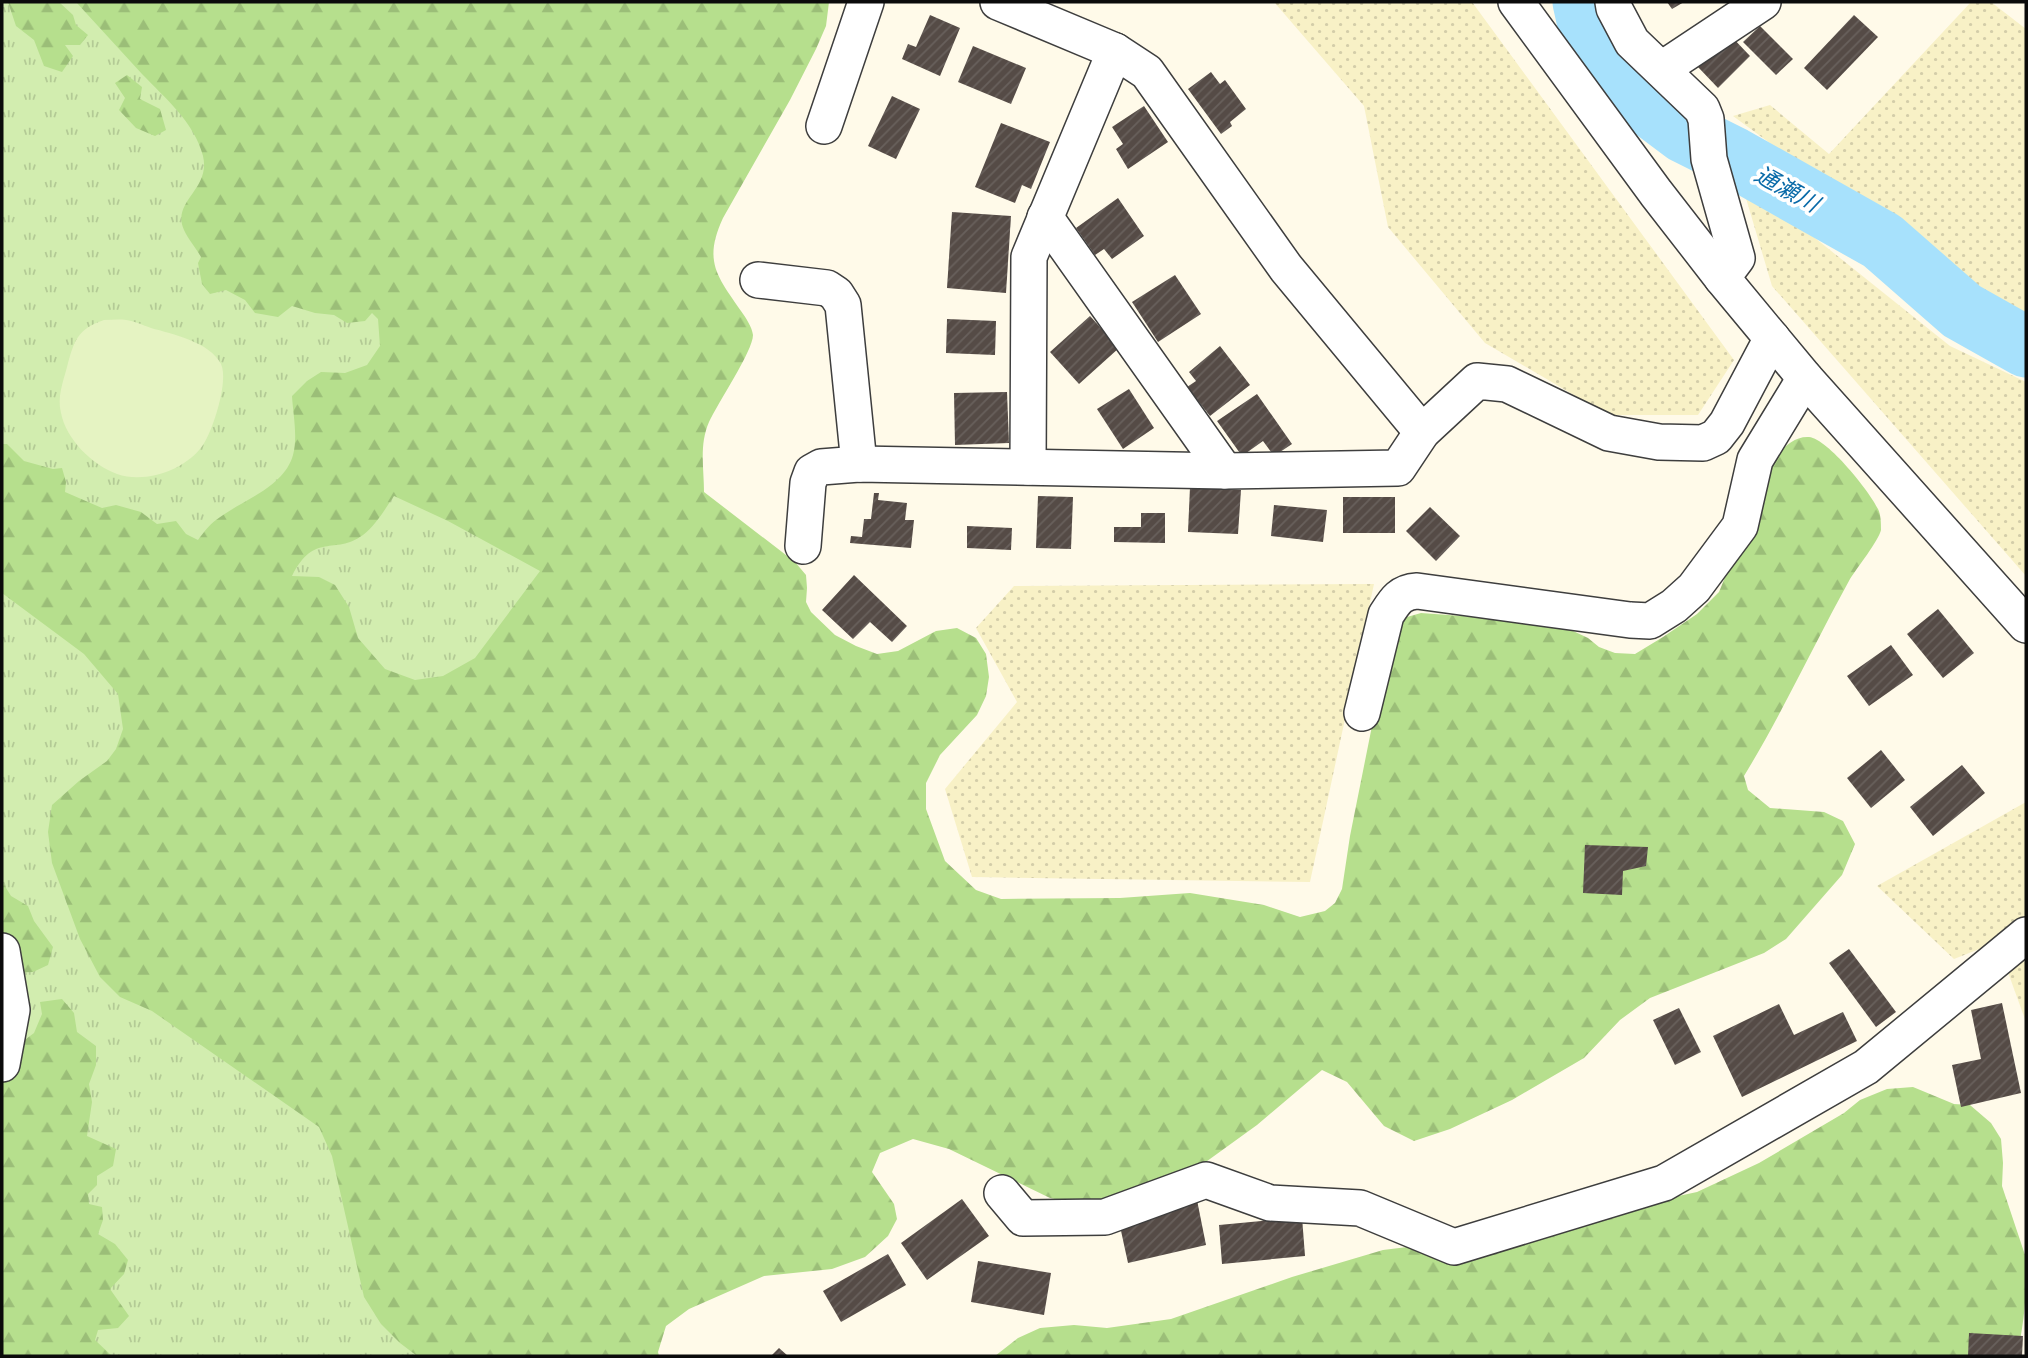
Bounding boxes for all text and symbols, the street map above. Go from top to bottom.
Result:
water label: 通瀬川 [1751,161,1826,219]

